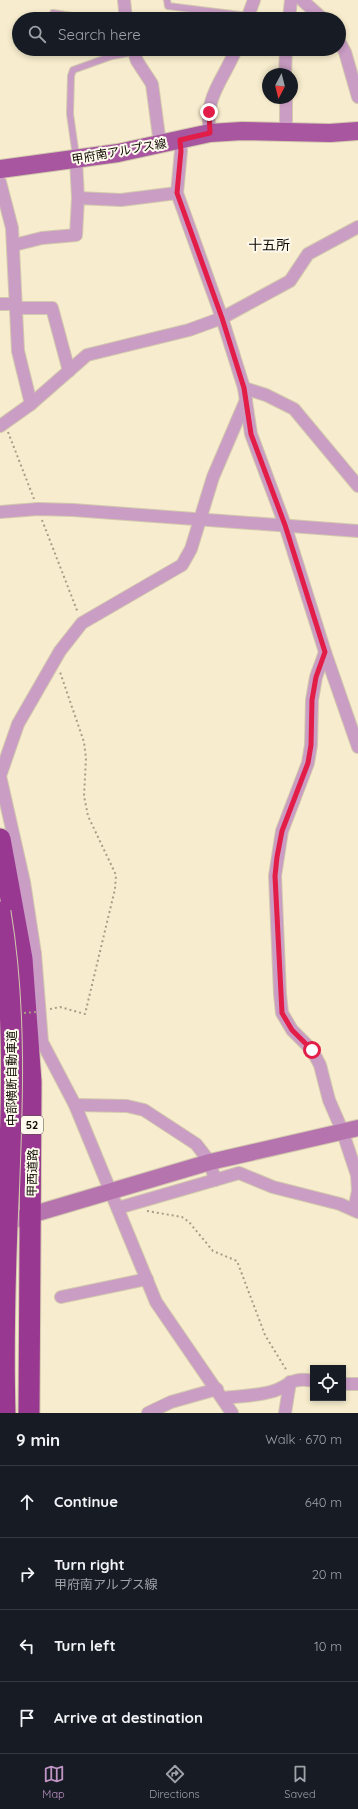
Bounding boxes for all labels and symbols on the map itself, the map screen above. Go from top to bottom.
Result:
north arrow [262,68,298,104]
route end [200,103,218,121]
street label: 甲府南アルプス線 [70,135,168,167]
district label: 十五所 [248,236,290,254]
street label: 中部横断自動車道 [4,1030,19,1126]
route start [303,1041,321,1059]
road number: 52 [21,1116,43,1134]
street label: 甲西道路 [24,1149,40,1197]

